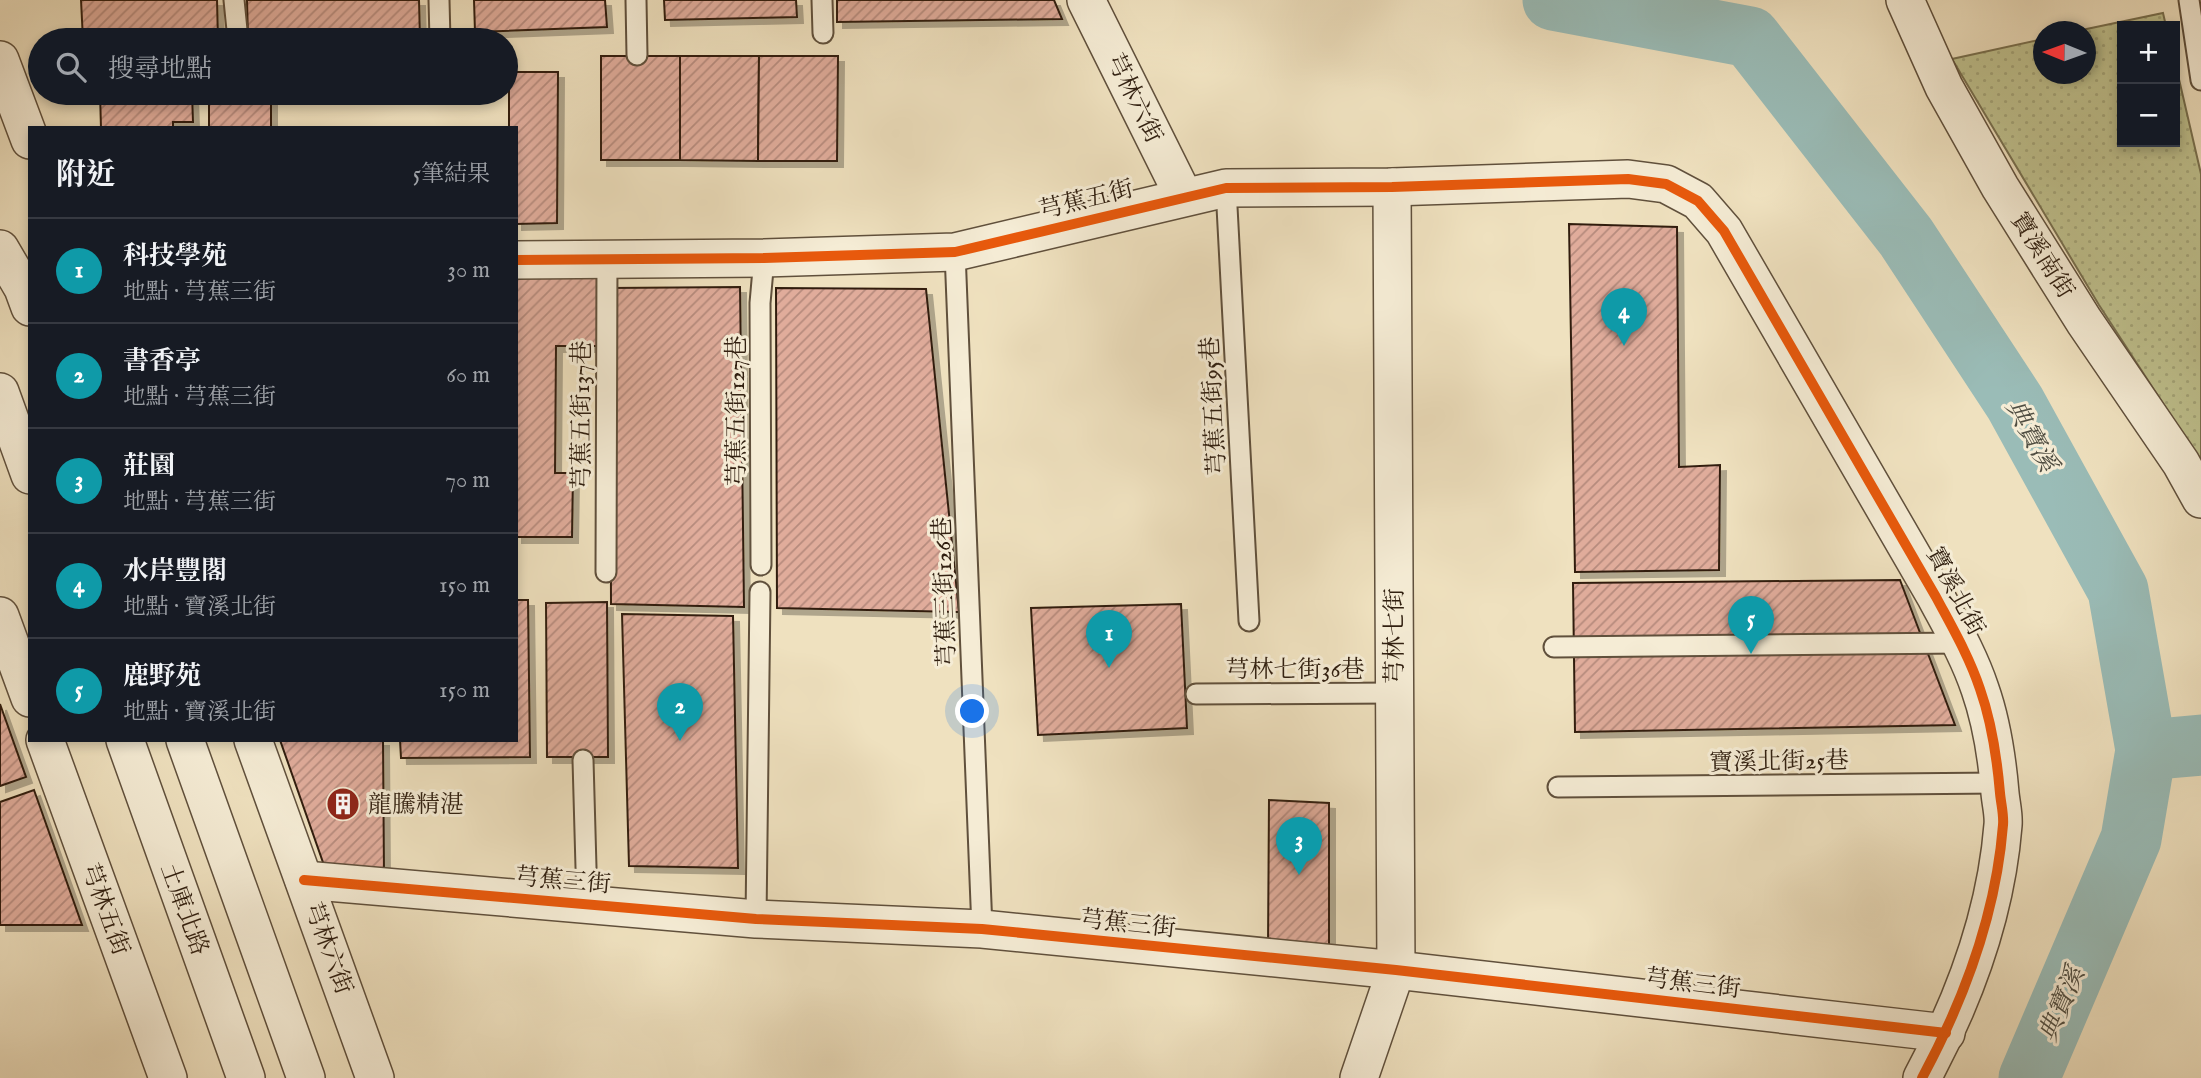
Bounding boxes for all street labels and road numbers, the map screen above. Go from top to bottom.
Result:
street label: 芎林六街 [1099,49,1169,149]
street label: 芎蕉五街 [1036,174,1137,227]
street label: 寶溪南街 [2003,207,2080,305]
street label: 芎蕉五街127巷 [722,335,753,487]
street label: 芎蕉五街95巷 [1195,336,1234,476]
street label: 芎蕉五街137巷 [567,340,598,490]
street label: 芎蕉三街126巷 [927,516,964,668]
street label: 寶溪北街 [1918,542,1991,641]
street label: 芎林七街 [1380,588,1411,684]
street label: 芎林七街36巷 [1225,655,1365,686]
street label: 寶溪北街25巷 [1709,746,1849,779]
street label: 芎林五街 [74,859,136,960]
street label: 土庫北路 [153,859,215,960]
street label: 芎蕉三街 [514,862,612,901]
street label: 芎林六街 [297,898,359,999]
street label: 芎蕉三街 [1078,904,1177,945]
street label: 芎蕉三街 [1643,963,1742,1006]

